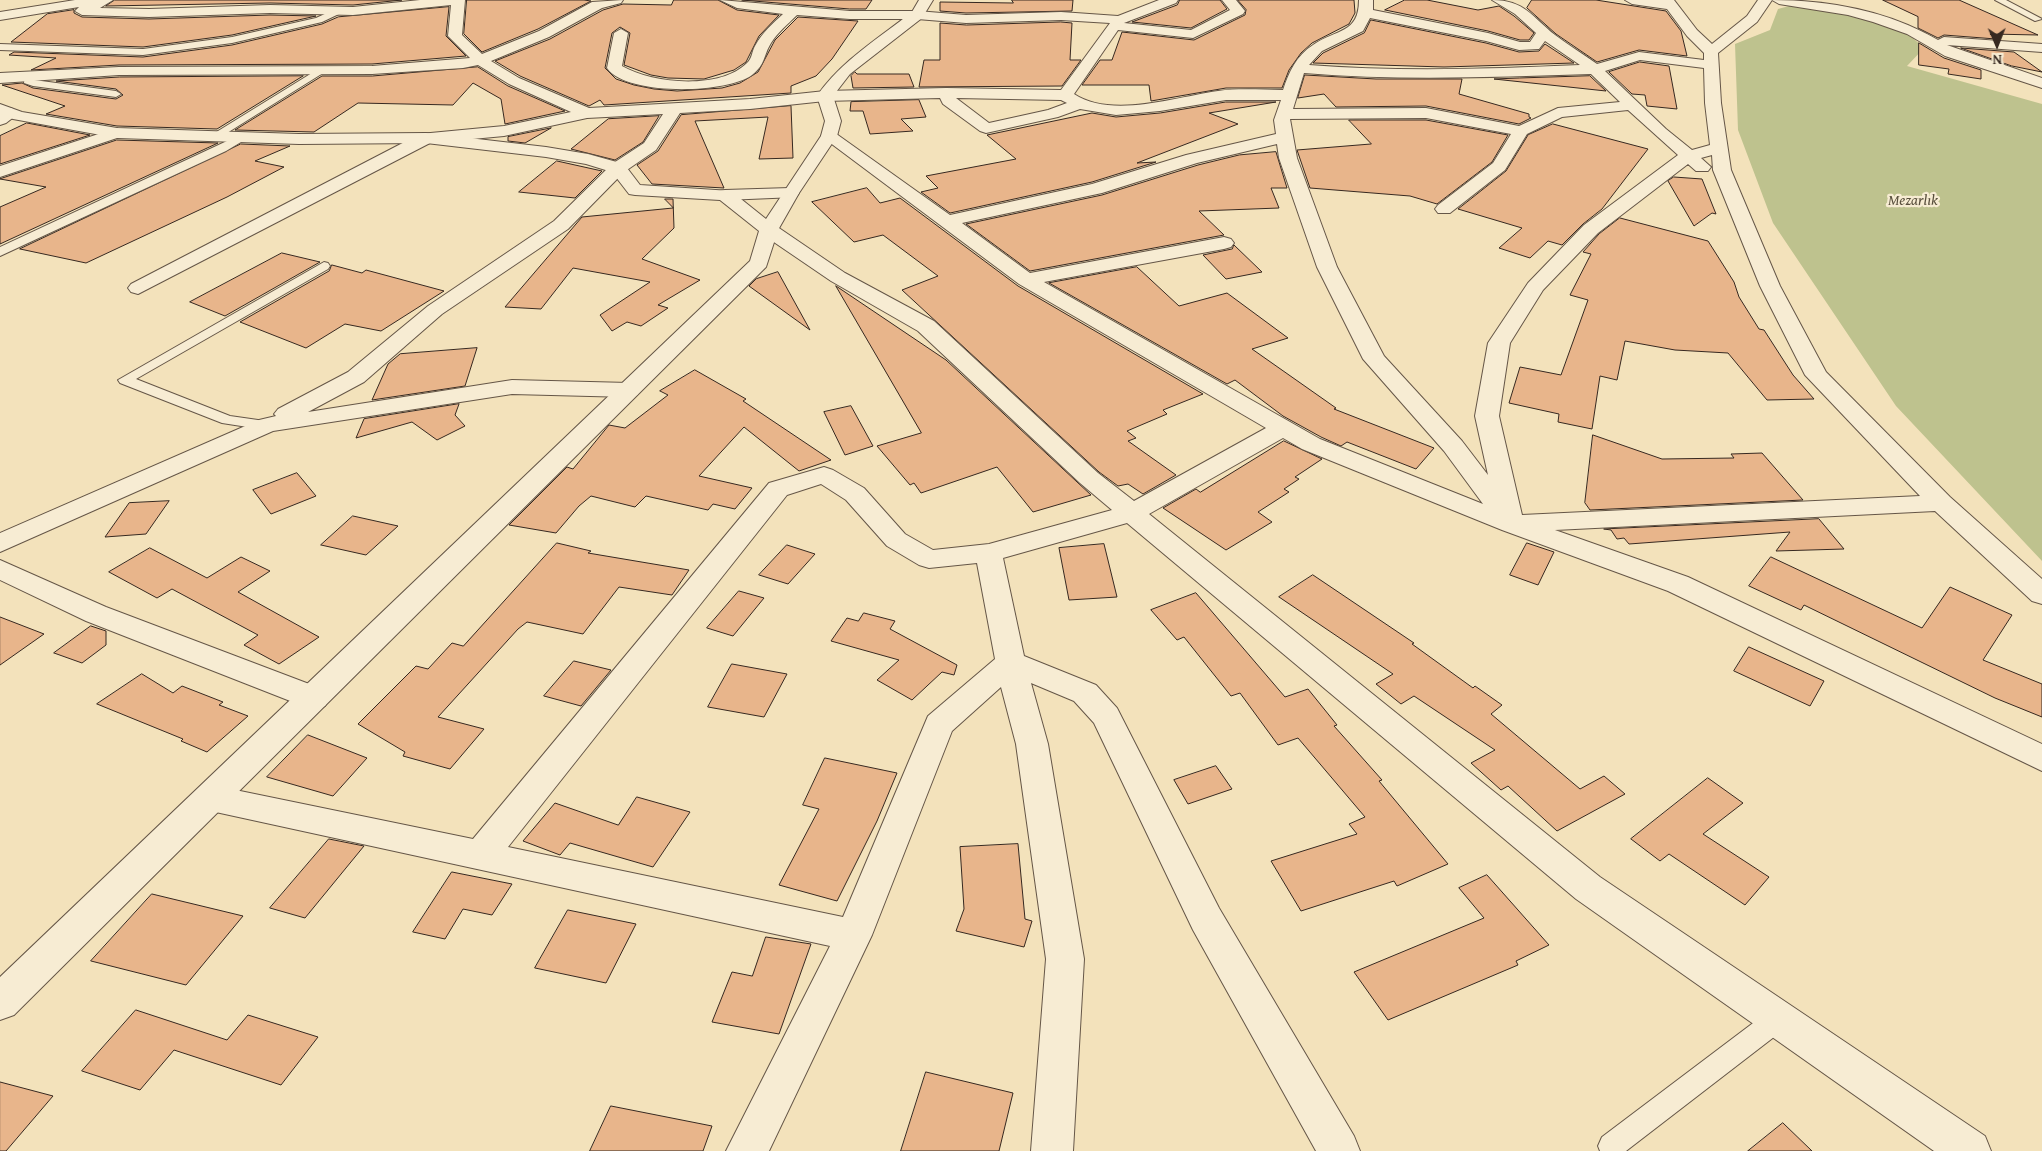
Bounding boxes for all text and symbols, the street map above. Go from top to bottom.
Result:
north arrow [1972,20,2022,70]
text: N [1992,50,2002,70]
park label: Mezarlık [1888,192,1938,210]

